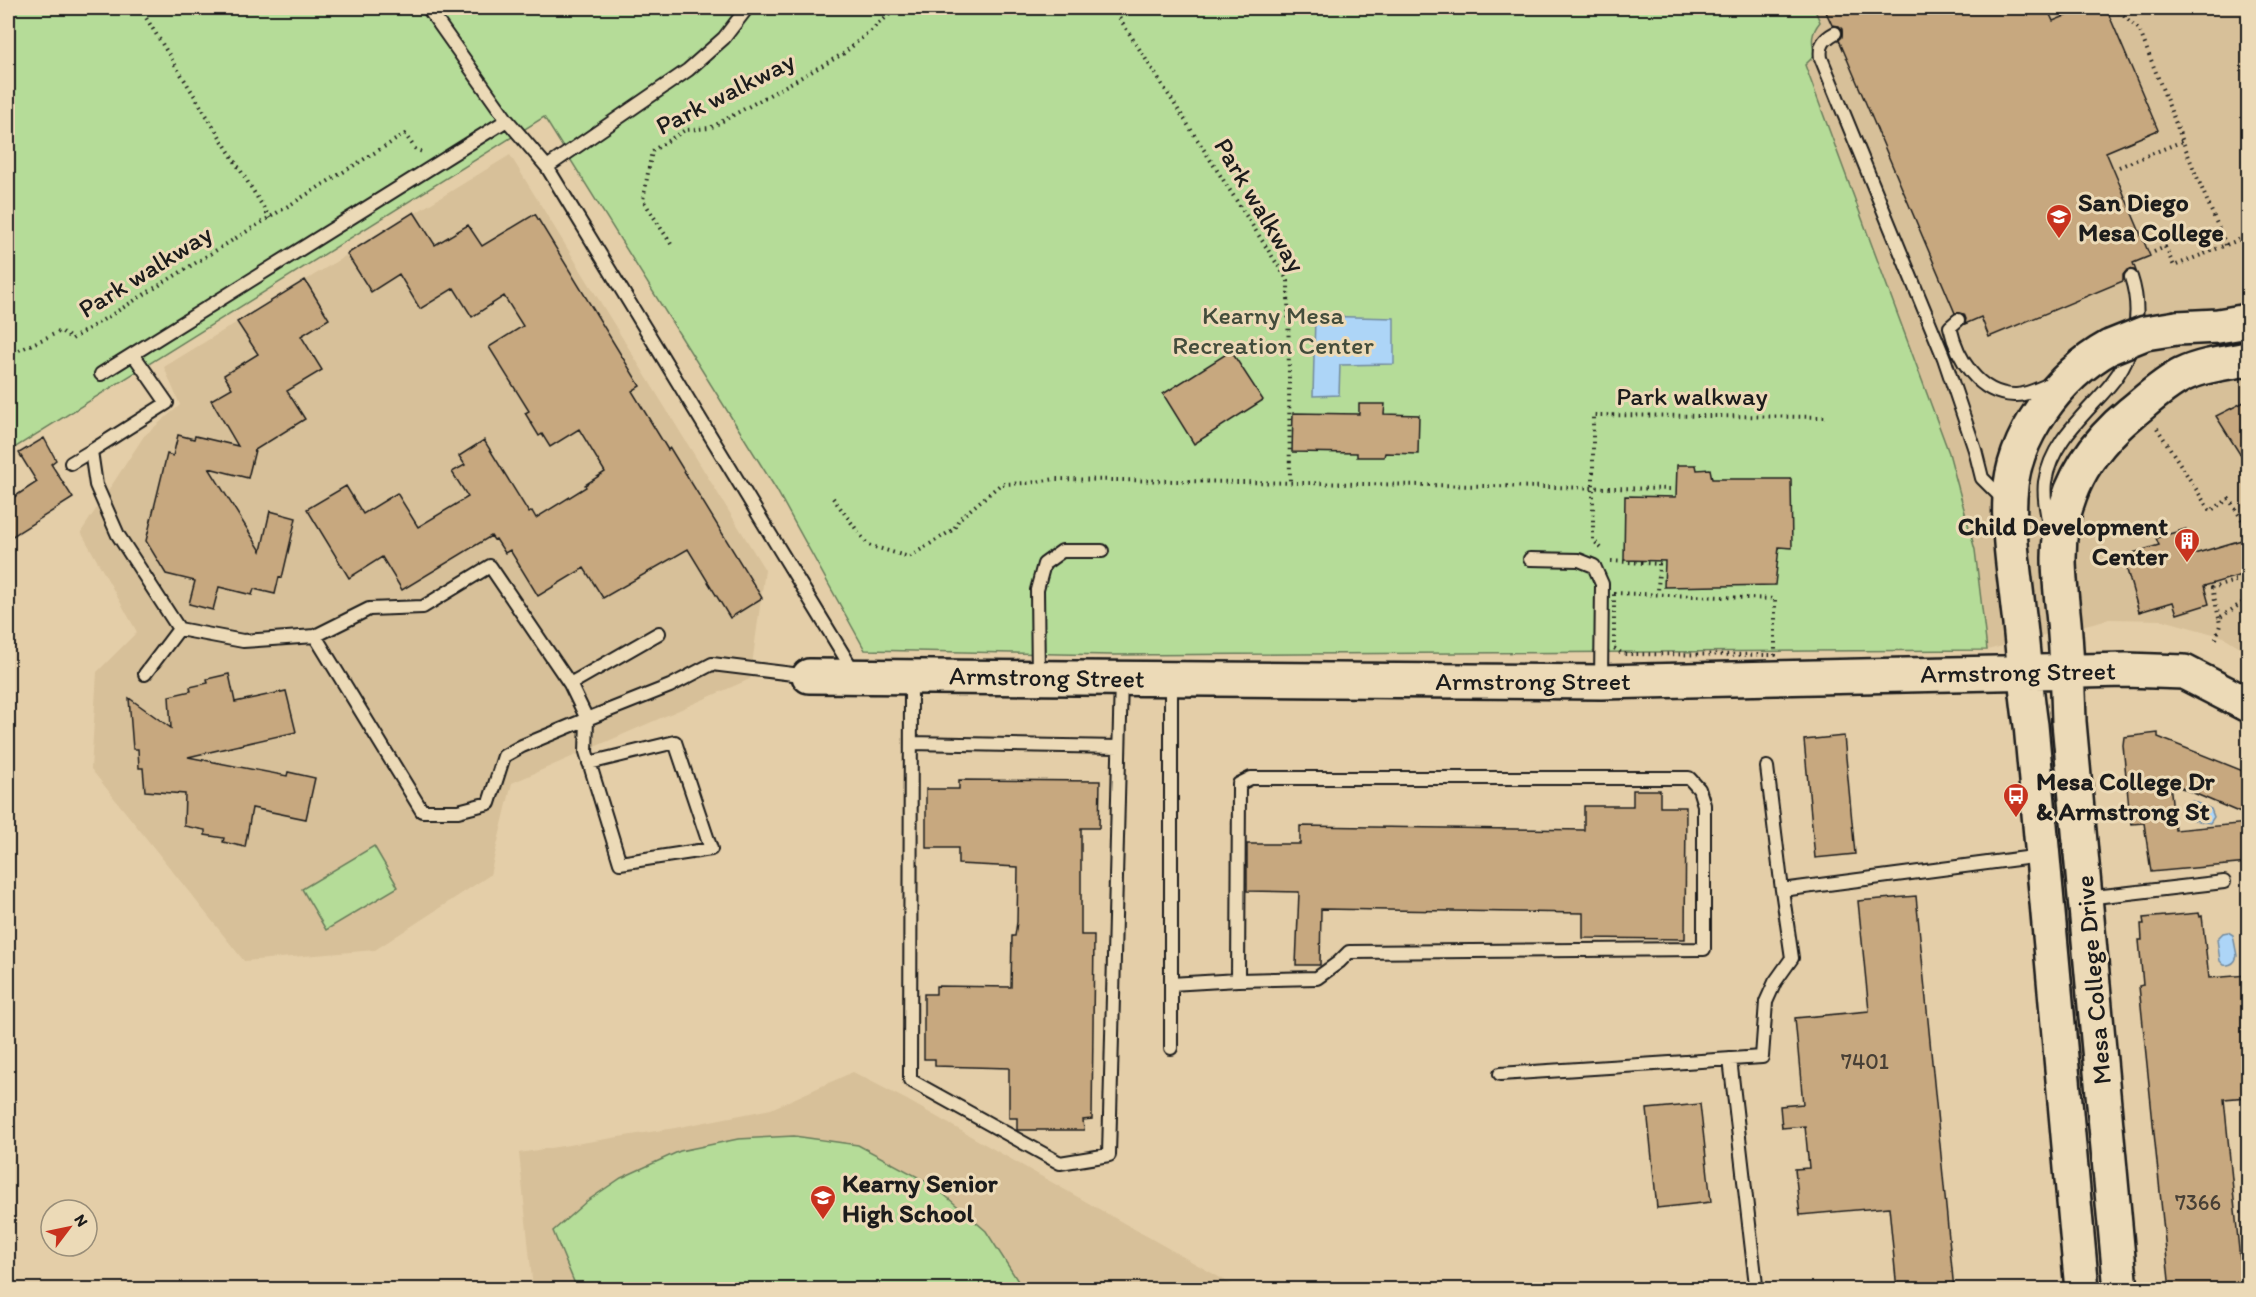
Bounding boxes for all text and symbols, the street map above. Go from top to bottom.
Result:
street label: Park walkway [650,44,800,142]
street label: Park walkway [1207,132,1313,278]
place label: San Diego Mesa College [2078,186,2224,248]
school or university icon: San Diego Mesa College [2044,202,2074,240]
street label: Park walkway [72,217,218,325]
park label: Kearny Mesa Recreation Center [1172,299,1374,361]
street label: Park walkway [1616,380,1768,412]
place label: Child Development Center [1958,510,2169,572]
building icon: Child Development Center [2172,526,2202,564]
street label: Armstrong Street [1920,654,2116,690]
street label: Armstrong Street [949,659,1145,695]
street label: Armstrong Street [1435,665,1631,697]
place label: Mesa College Dr & Armstrong St [2036,765,2216,827]
bus stop icon: Mesa College Dr & Armstrong St [2001,781,2031,819]
street label: Mesa College Drive [2068,874,2118,1086]
house number: 7401 [1841,1048,1889,1075]
place label: Kearny Senior High School [842,1167,999,1229]
school or university icon: Kearny Senior High School [808,1183,838,1221]
house number: 7366 [2175,1189,2221,1216]
north arrow [39,1198,99,1258]
text: N [70,1211,92,1230]

